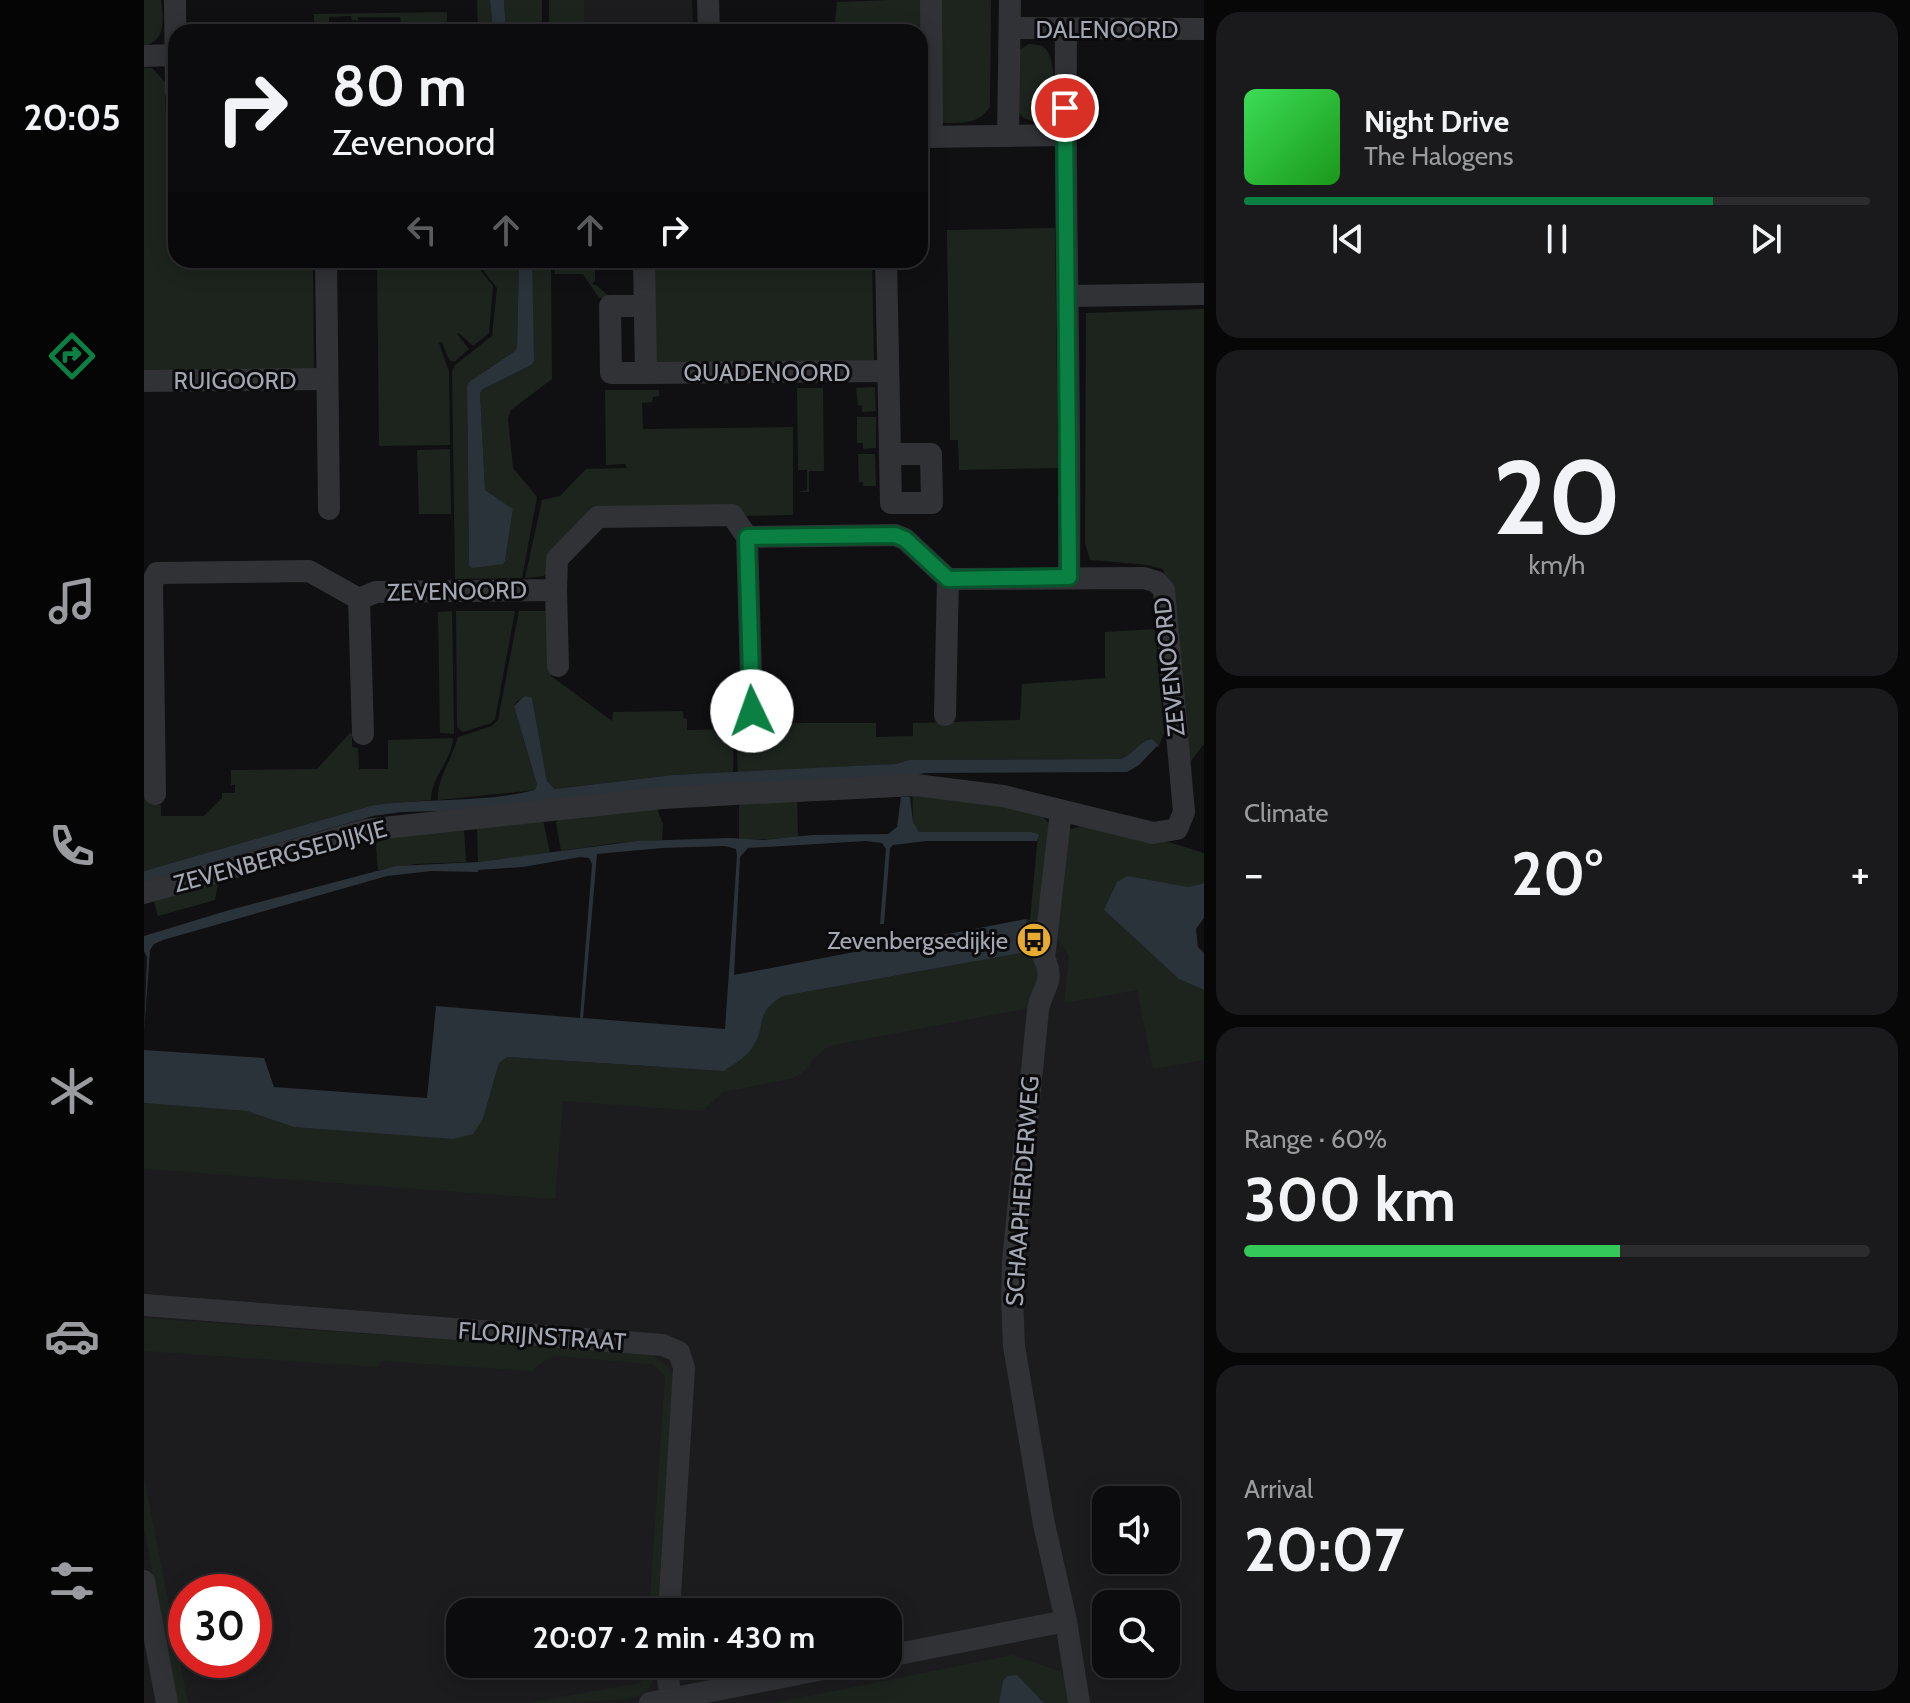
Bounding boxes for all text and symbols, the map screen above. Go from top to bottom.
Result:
street label: DALENOORD [1035,15,1179,44]
text: 80 m [332,52,467,120]
icon: right [200,56,304,160]
pin [1031,74,1099,142]
icon: arrive [1043,86,1087,130]
text: 20:05 [23,95,121,139]
text: Night Drive [1364,103,1509,140]
text: Zevenoord [332,120,495,164]
text: The Halogens [1364,140,1513,172]
icon: left [400,208,444,252]
icon: ahead [484,208,528,252]
icon: ahead [568,208,612,252]
icon: right [652,208,696,252]
icon: previous [1326,217,1370,261]
icon: pause [1535,217,1579,261]
icon: next [1744,217,1788,261]
icon: directions [44,328,100,384]
street label: QUADENOORD [684,358,850,387]
street label: RUIGOORD [174,366,296,395]
text: 20 [1493,434,1621,560]
text: km/h [1529,549,1585,581]
icon: music [44,573,100,629]
street label: ZEVENOORD [387,575,527,607]
street label: ZEVENOORD [1147,596,1191,738]
position arrow [710,669,794,753]
text: Climate [1244,797,1329,829]
street label: ZEVENBERGSEDIJKJE [170,814,390,898]
icon: phone [44,818,100,874]
text: 20° [1511,837,1603,910]
text: − [1244,847,1263,900]
text: + [1851,847,1870,900]
bus stop icon: Zevenbergsedijkje [1015,921,1053,959]
place label: Zevenbergsedijkje [827,926,1008,955]
icon: climate [44,1063,100,1119]
street label: SCHAAPHERDERWEG [999,1075,1045,1307]
text: Range · 60% [1244,1123,1387,1155]
text: 300 km [1244,1163,1456,1236]
icon: car [44,1308,100,1364]
street label: FLORIJNSTRAAT [457,1316,627,1356]
text: Arrival [1244,1473,1313,1505]
map controls [1092,1486,1180,1678]
button: sound [1092,1486,1180,1574]
text: 20:07 [1244,1513,1404,1586]
icon: filters [44,1553,100,1609]
speed limit sign: 30 [168,1574,272,1678]
button: search [1092,1590,1180,1678]
text: 20:07 · 2 min · 430 m [533,1619,815,1656]

